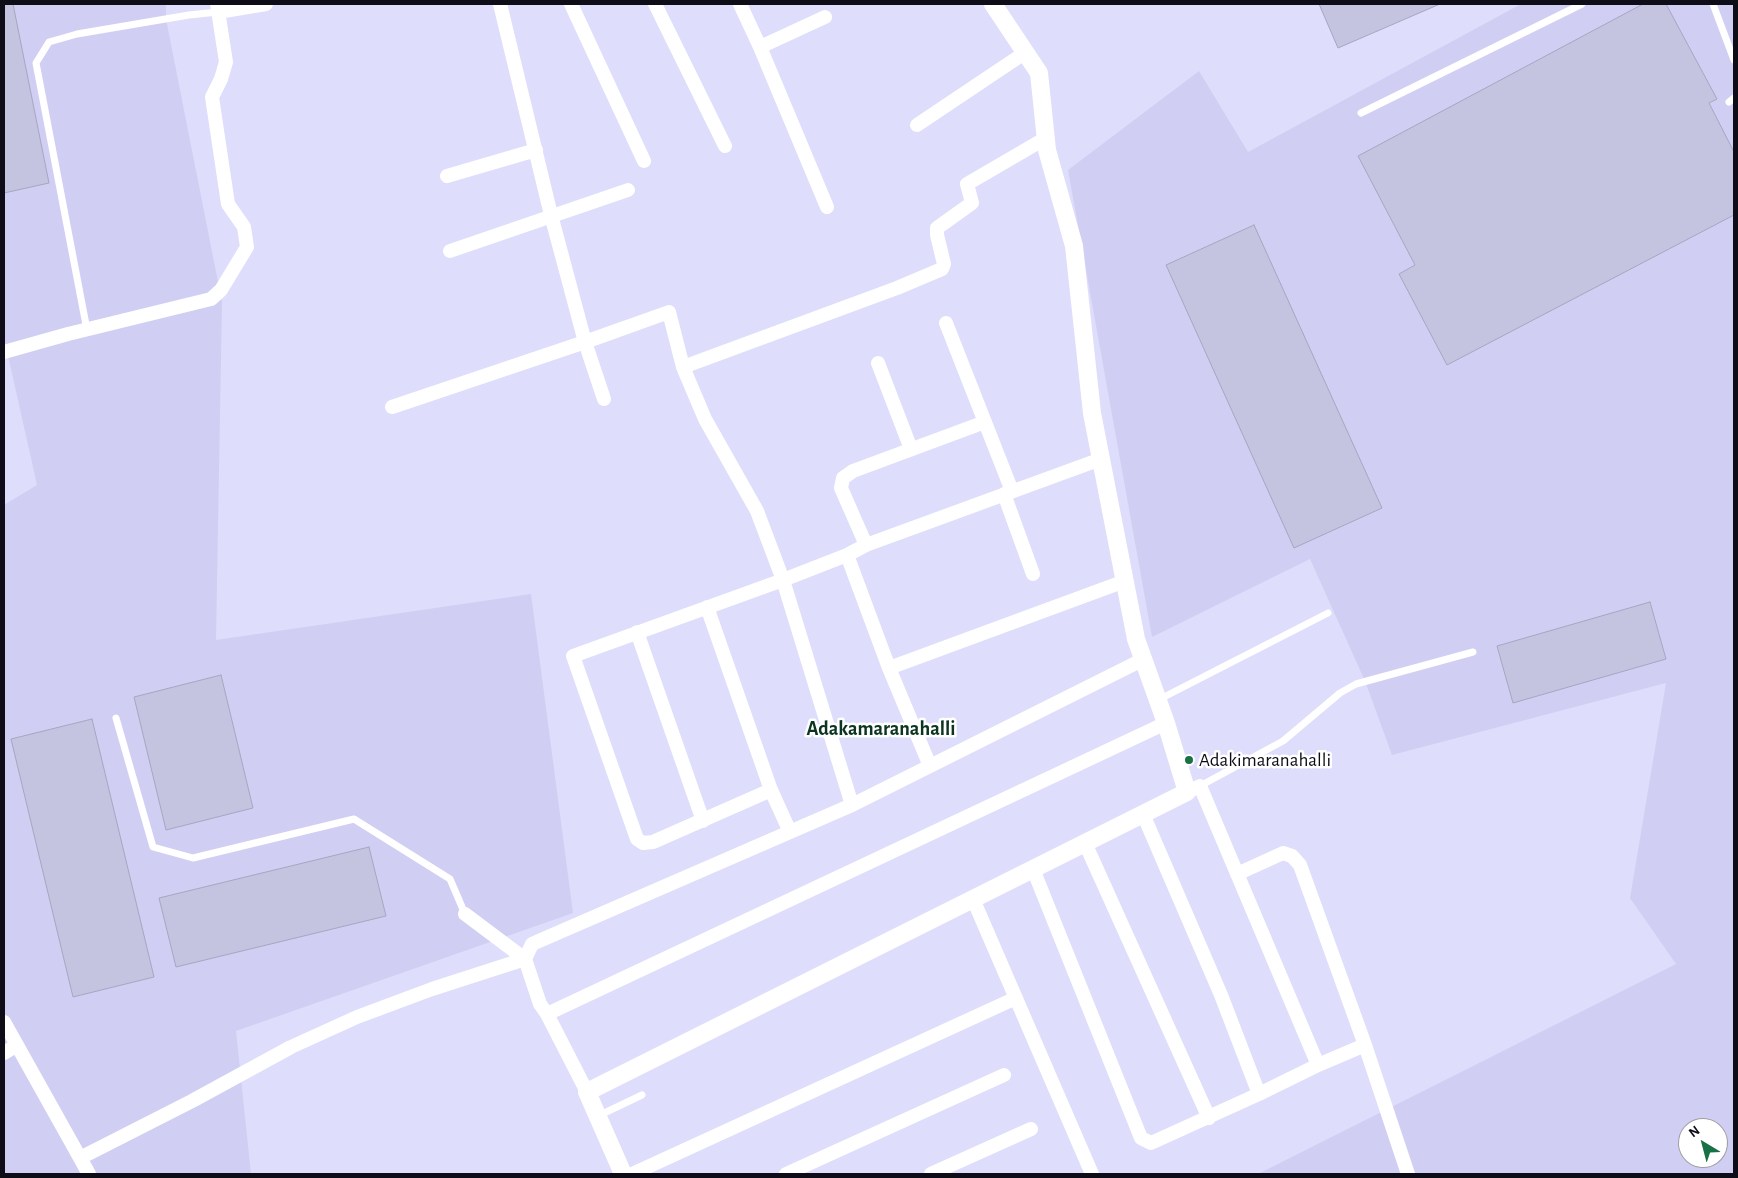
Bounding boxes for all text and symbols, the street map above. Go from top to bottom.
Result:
district label: Adakamaranahalli [807,717,955,741]
place label: Adakimaranahalli [1199,749,1331,771]
marker: Adakimaranahalli [1183,754,1195,766]
north arrow [1678,1118,1728,1168]
text: N [1686,1123,1703,1140]

